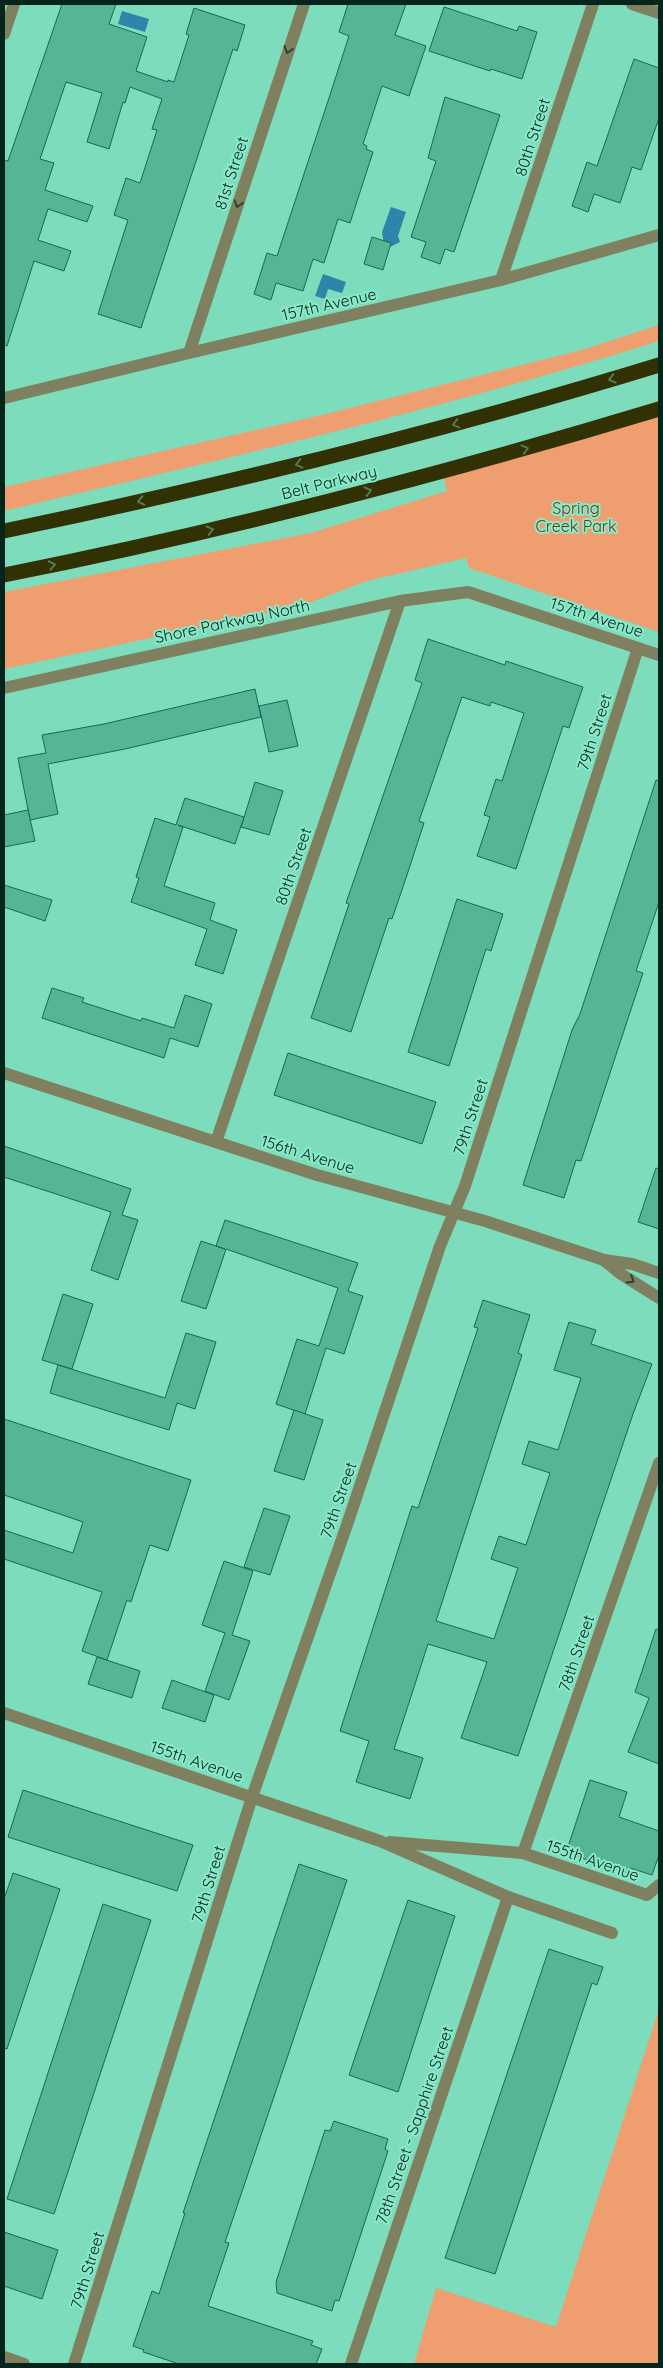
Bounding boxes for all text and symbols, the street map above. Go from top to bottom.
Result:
one-way arrow [284,45,294,54]
street label: 80th Street [510,95,554,179]
street label: 81st Street [210,134,252,212]
one-way arrow [233,200,243,208]
street label: 157th Avenue [280,283,378,325]
one-way arrow [609,374,617,384]
one-way arrow [453,418,461,428]
one-way arrow [520,444,529,455]
one-way arrow [294,458,303,469]
street label: Belt Parkway [279,460,379,504]
one-way arrow [363,486,372,497]
one-way arrow [136,496,145,506]
park label: Spring Creek Park [535,498,617,536]
one-way arrow [206,525,215,536]
one-way arrow [47,560,56,571]
street label: 157th Avenue [548,593,646,641]
street label: Shore Parkway North [153,595,311,647]
street label: 79th Street [572,691,616,773]
street label: 80th Street [270,825,316,907]
street label: 79th Street [448,1076,492,1158]
street label: 156th Avenue [259,1130,357,1178]
one-way arrow [625,1274,634,1283]
street label: 79th Street [316,1459,360,1541]
street label: 78th Street [554,1612,598,1694]
street label: 155th Avenue [148,1736,246,1786]
street label: 155th Avenue [544,1835,642,1885]
street label: 79th Street [187,1843,229,1925]
street label: 78th Street - Sapphire Street [371,2023,457,2227]
street label: 79th Street [66,2229,108,2311]

